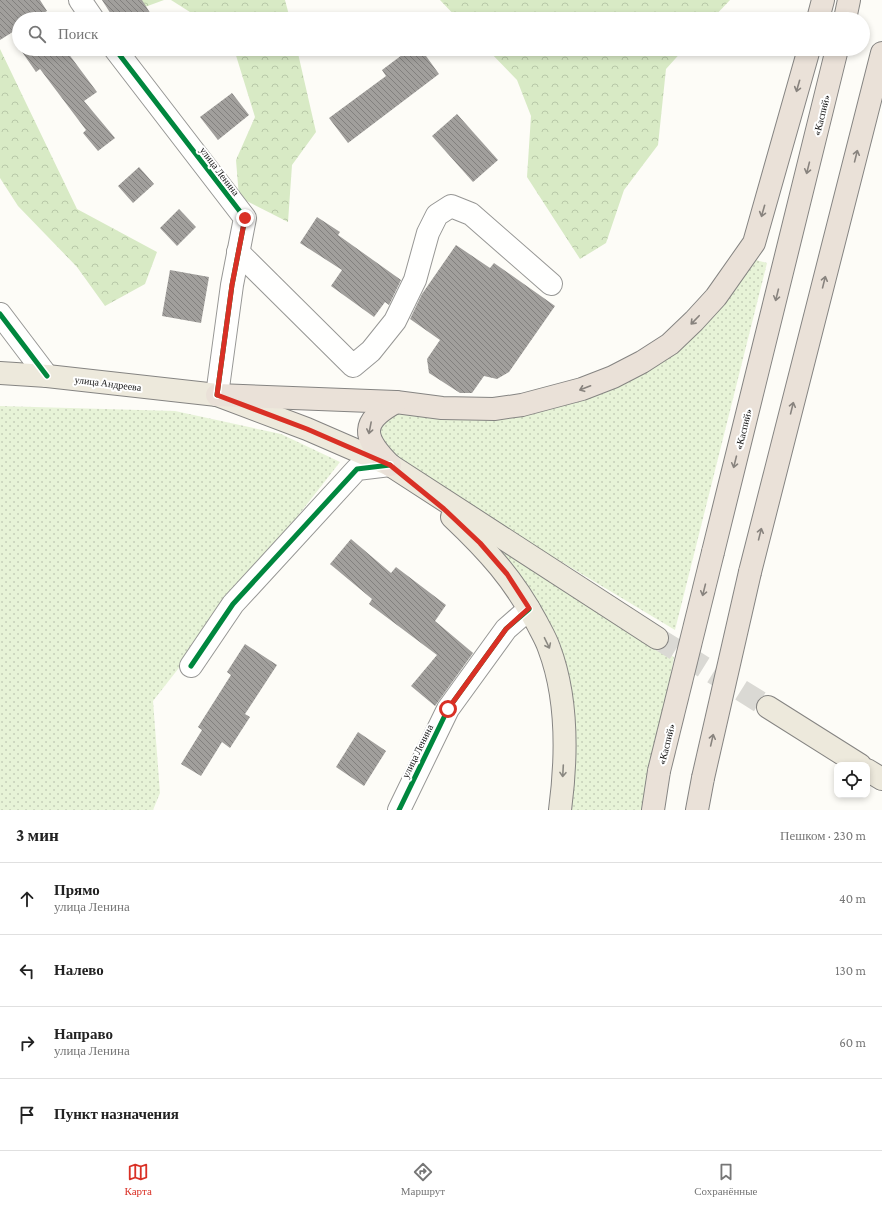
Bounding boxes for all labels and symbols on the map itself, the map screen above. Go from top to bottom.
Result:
one-way arrow [794,80,801,93]
street label: «Каспий» [811,93,832,137]
street label: улица Ленина [198,145,242,198]
one-way arrow [853,150,860,163]
one-way arrow [803,162,811,175]
one-way arrow [759,205,766,218]
route end [236,209,254,227]
one-way arrow [821,276,828,289]
one-way arrow [772,288,780,301]
one-way arrow [690,315,700,325]
street label: улица Андреева [74,374,142,393]
one-way arrow [580,384,592,392]
one-way arrow [789,402,796,415]
street label: «Каспий» [733,407,754,451]
one-way arrow [366,421,374,434]
one-way arrow [731,455,739,468]
one-way arrow [757,528,764,541]
one-way arrow [699,583,707,596]
one-way arrow [544,637,551,649]
route start [439,700,457,718]
street label: улица Ленина [400,722,435,780]
street label: «Каспий» [656,722,677,766]
one-way arrow [708,734,716,747]
one-way arrow [559,764,567,777]

